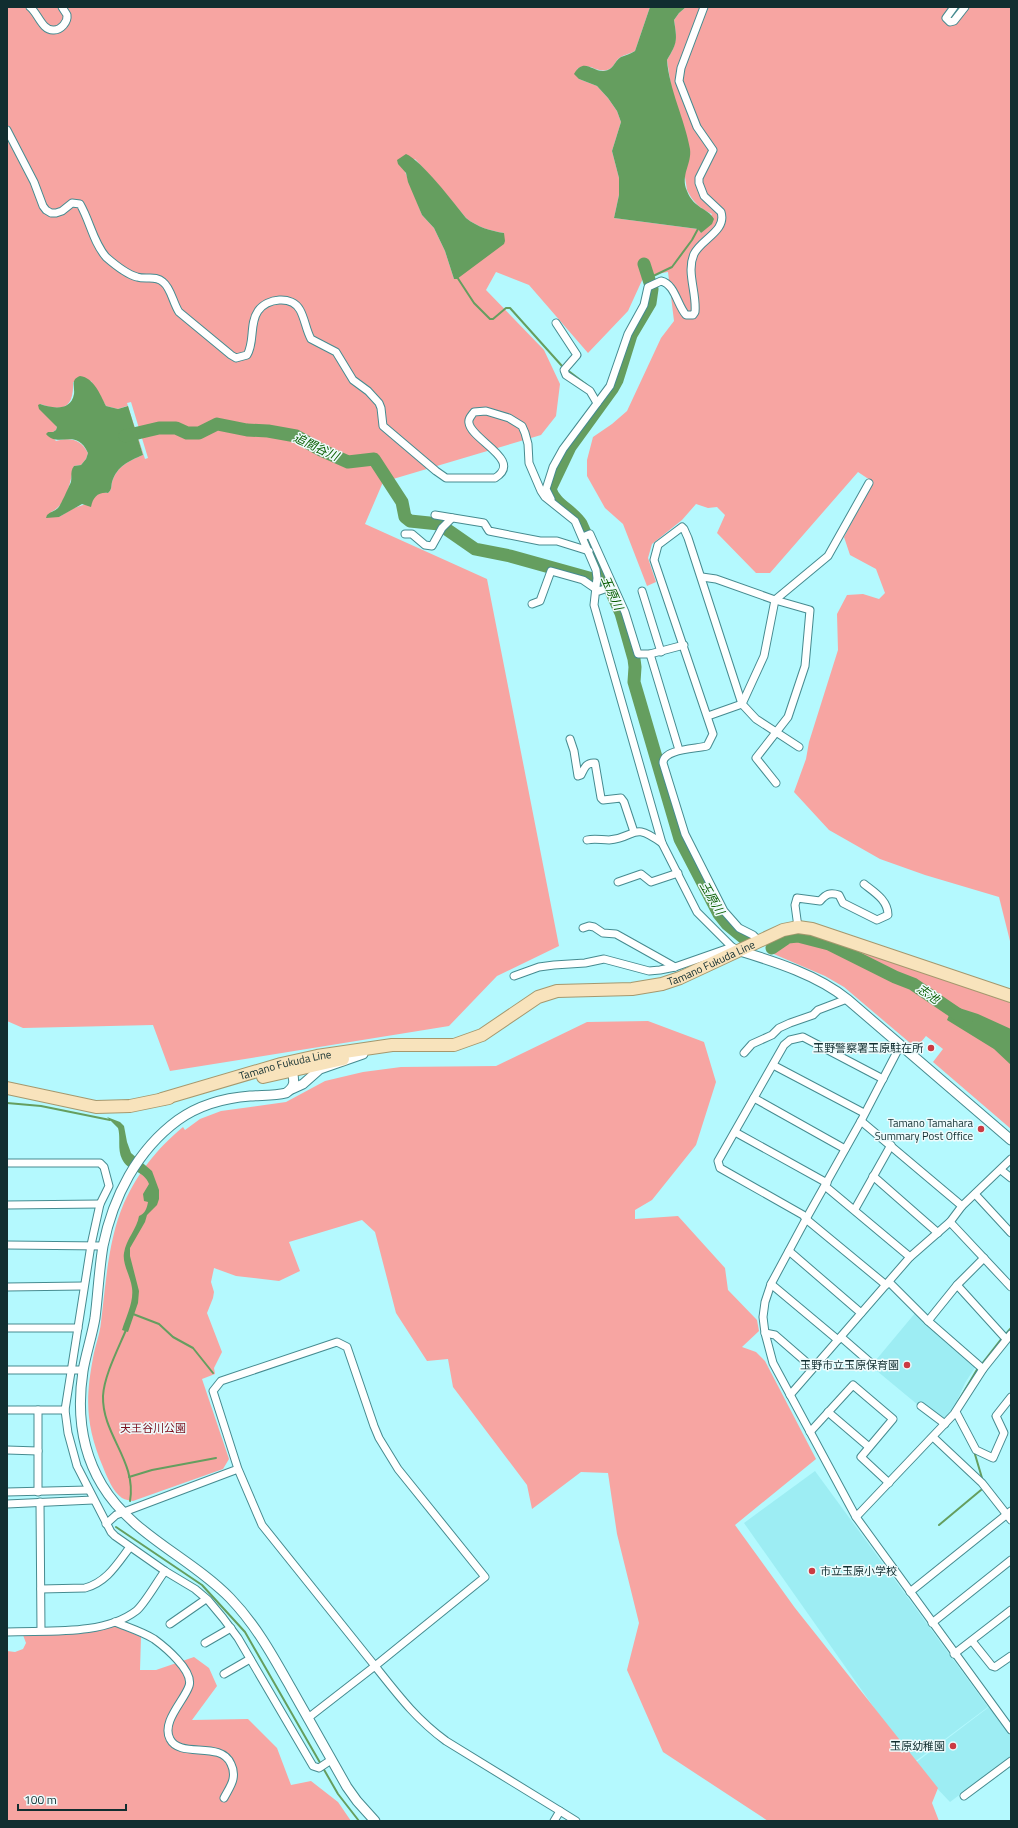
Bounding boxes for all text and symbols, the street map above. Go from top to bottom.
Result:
water label: 追間谷川 [290,428,344,466]
water label: 玉原川 [596,572,629,615]
water label: 玉原川 [695,877,731,920]
street label: Tamano Fukuda Line [665,936,758,990]
water label: 志池 [913,979,944,1009]
place label: 玉野警察署玉原駐在所 [813,1040,924,1056]
marker: 玉野警察署玉原駐在所 [926,1043,936,1053]
street label: Tamano Fukuda Line [237,1046,333,1084]
place label: Tamano Tamahara Summary Post Office [875,1115,973,1144]
marker: Tamano Tamahara Summary Post Office [976,1124,986,1134]
place label: 玉野市立玉原保育園 [800,1357,899,1373]
marker: 玉野市立玉原保育園 [902,1360,912,1370]
park label: 天王谷川公園 [120,1420,186,1436]
place label: 市立玉原小学校 [820,1563,897,1579]
marker: 市立玉原小学校 [807,1566,817,1576]
place label: 玉原幼稚園 [890,1738,945,1754]
marker: 玉原幼稚園 [948,1741,958,1751]
scale bar [18,1786,126,1812]
text: 100 m [24,1790,57,1809]

